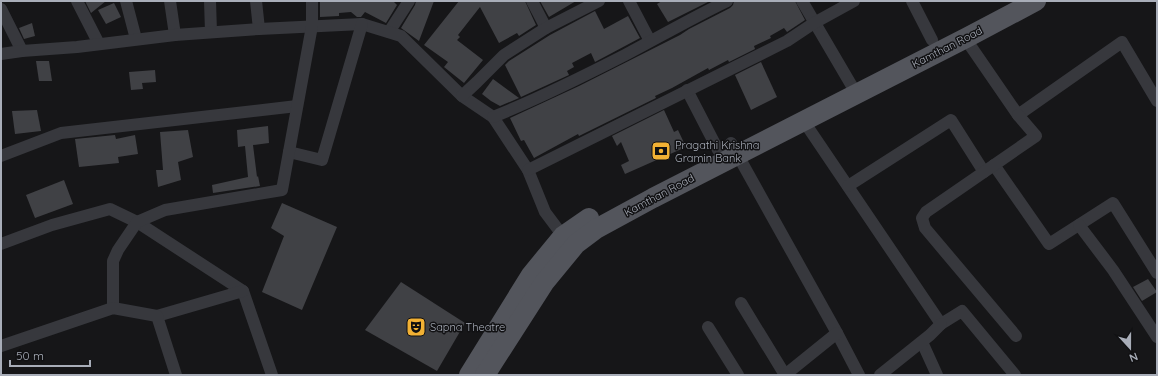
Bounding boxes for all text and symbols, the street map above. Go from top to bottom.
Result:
street label: Kamthan Road [909,23,985,71]
place label: Pragathi Krishna Gramin Bank [675,138,760,165]
bank icon: Pragathi Krishna Gramin Bank [650,140,672,162]
street label: Kamthan Road [622,171,696,219]
theatre icon: Sapna Theatre [405,316,427,338]
place label: Sapna Theatre [430,320,505,334]
north arrow [1110,328,1150,368]
scale bar [10,342,90,368]
text: 50 m [16,348,44,363]
text: N [1127,349,1140,365]

